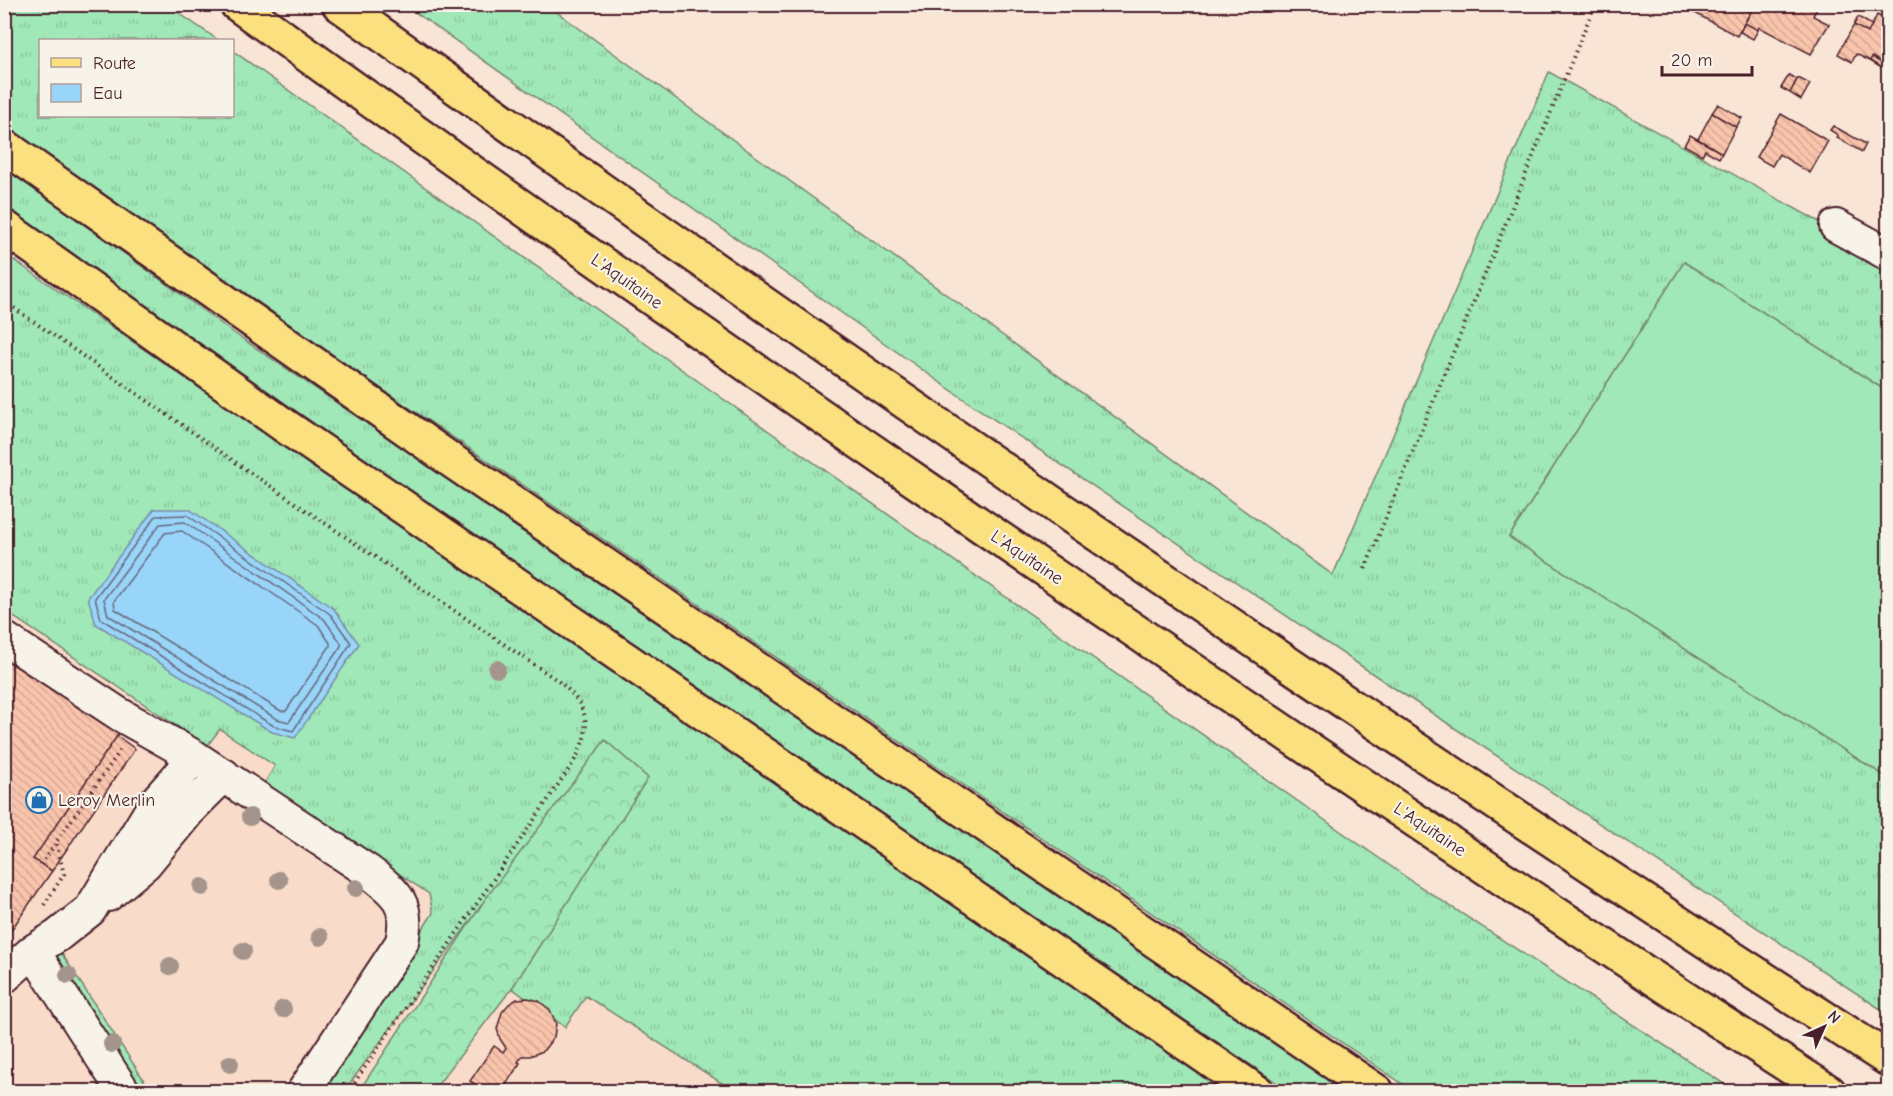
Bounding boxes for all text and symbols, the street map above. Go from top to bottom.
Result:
legend [39,39,234,117]
scale bar [1662,39,1752,77]
text: 20 m [1671,50,1712,71]
text: Route [93,53,136,74]
text: Eau [93,83,122,104]
street label: L'Aquitaine [587,249,667,314]
street label: L'Aquitaine [987,526,1067,589]
shop icon: Leroy Merlin [24,785,54,815]
place label: Leroy Merlin [58,790,155,811]
street label: L'Aquitaine [1390,798,1470,861]
north arrow [1794,997,1854,1057]
text: N [1824,1007,1844,1027]

